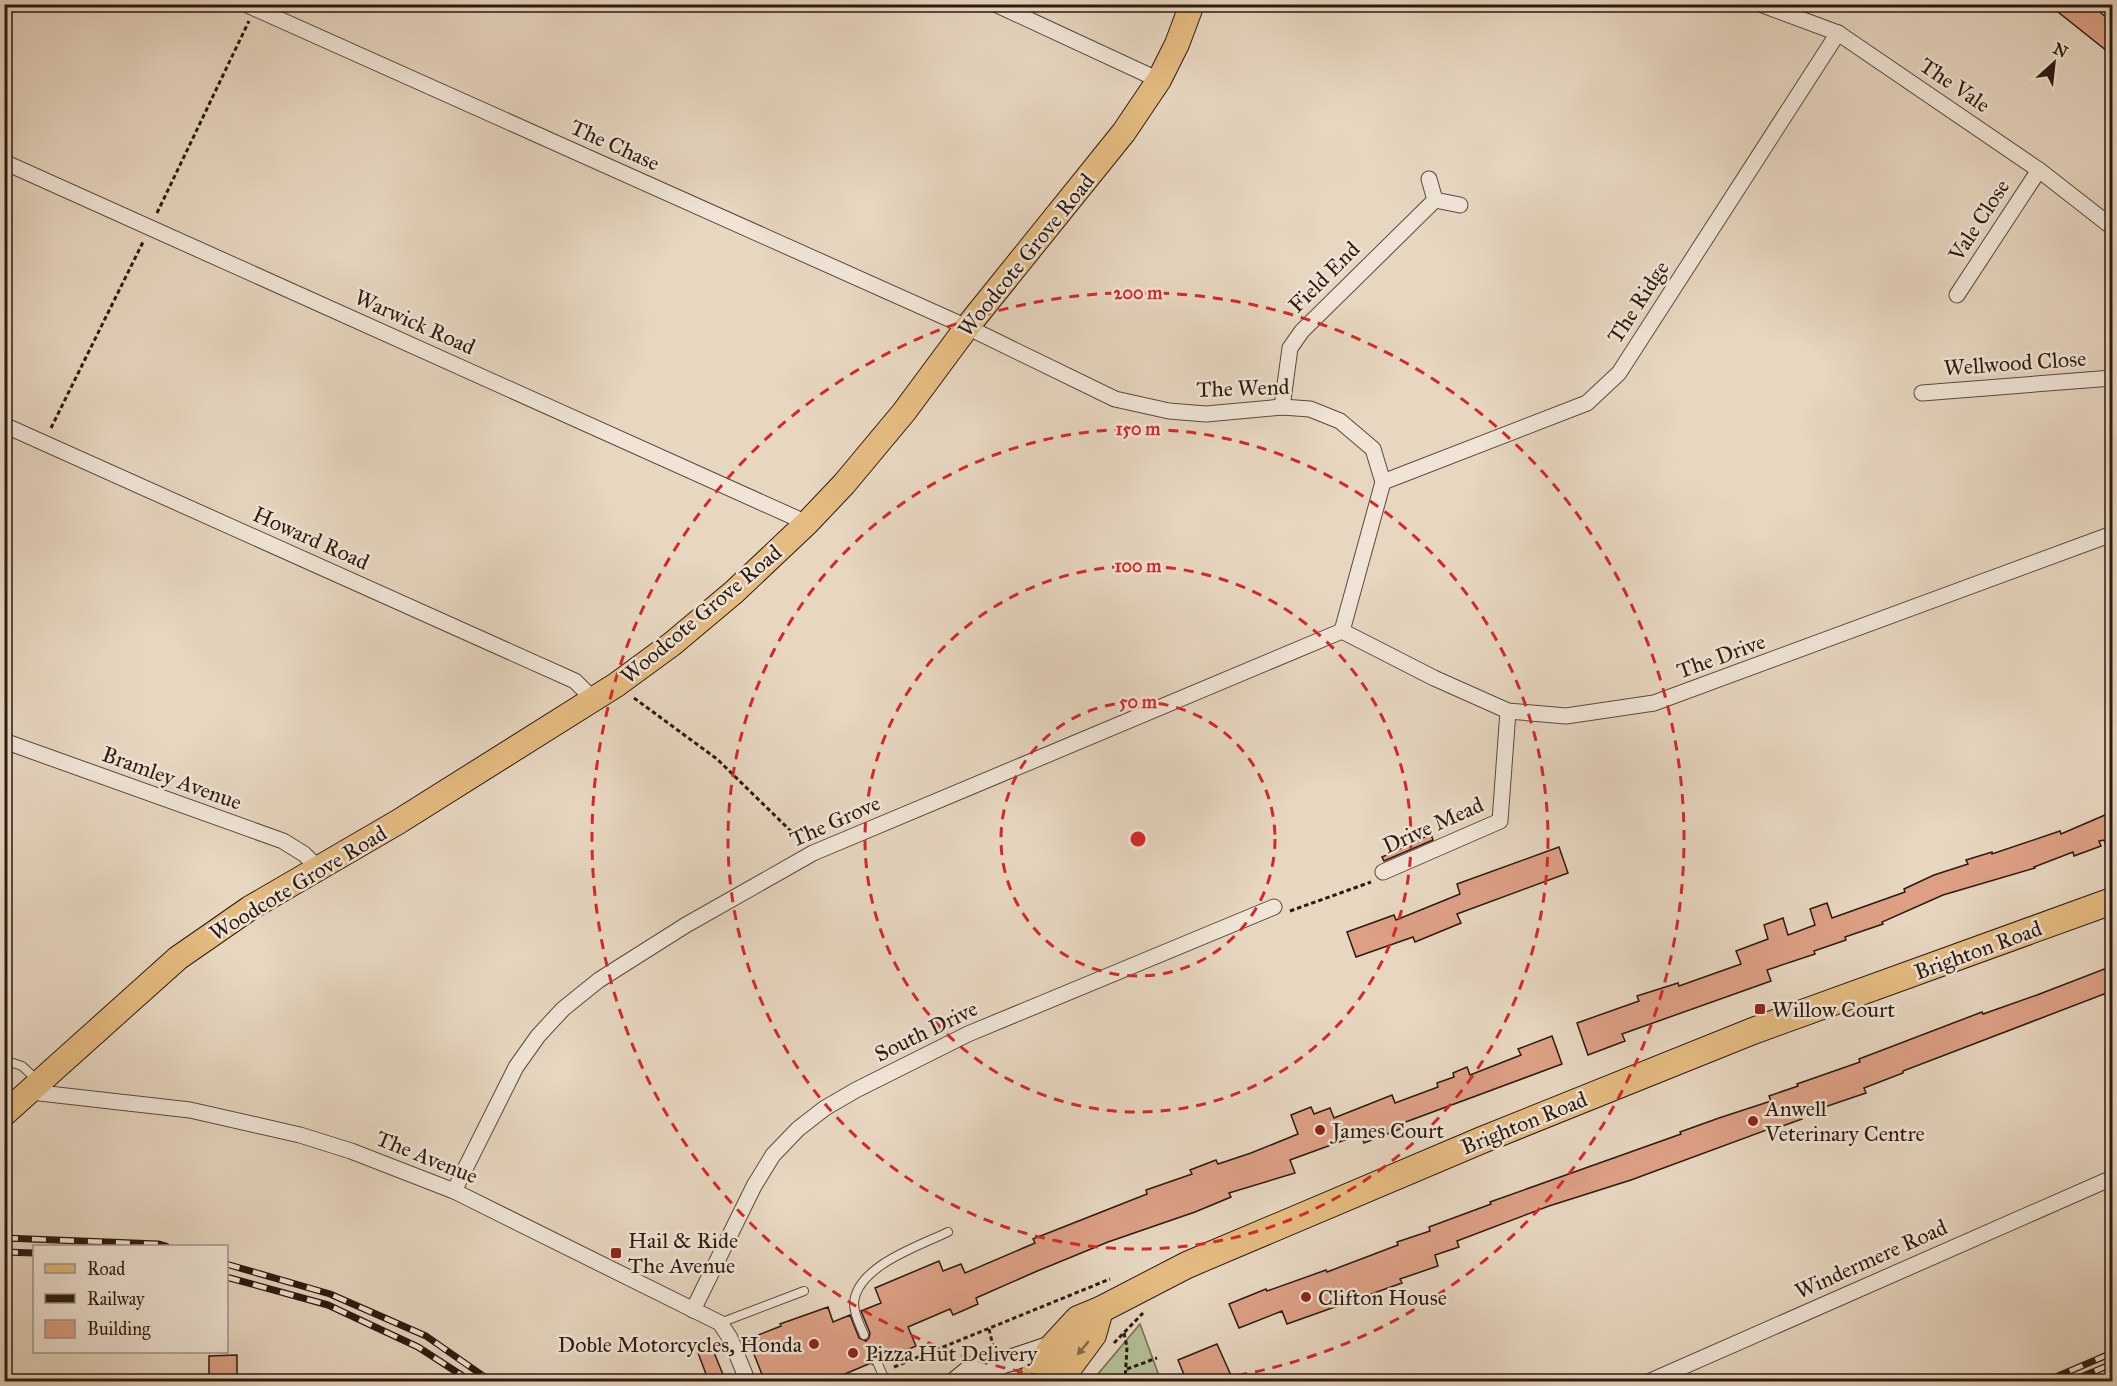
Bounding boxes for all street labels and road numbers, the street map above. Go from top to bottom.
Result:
street label: The Vale [1915,52,1995,118]
street label: The Chase [566,113,664,177]
street label: Woodcote Grove Road [952,168,1100,342]
street label: Vale Close [1942,174,2015,267]
street label: Field End [1283,236,1365,318]
street label: The Ridge [1601,256,1675,348]
street label: Warwick Road [351,283,479,361]
street label: Wellwood Close [1943,345,2087,381]
street label: The Wend [1196,373,1290,403]
street label: Howard Road [249,500,373,576]
street label: Woodcote Grove Road [615,539,787,689]
street label: The Drive [1673,628,1769,684]
street label: Bramley Avenue [99,740,245,816]
street label: The Grove [786,789,884,853]
street label: Drive Mead [1378,791,1488,859]
street label: Woodcote Grove Road [204,819,392,947]
street label: Brighton Road [1911,914,2045,986]
street label: South Drive [870,994,982,1068]
street label: Brighton Road [1457,1085,1591,1161]
street label: The Avenue [372,1124,482,1190]
street label: Windermere Road [1791,1213,1951,1305]

